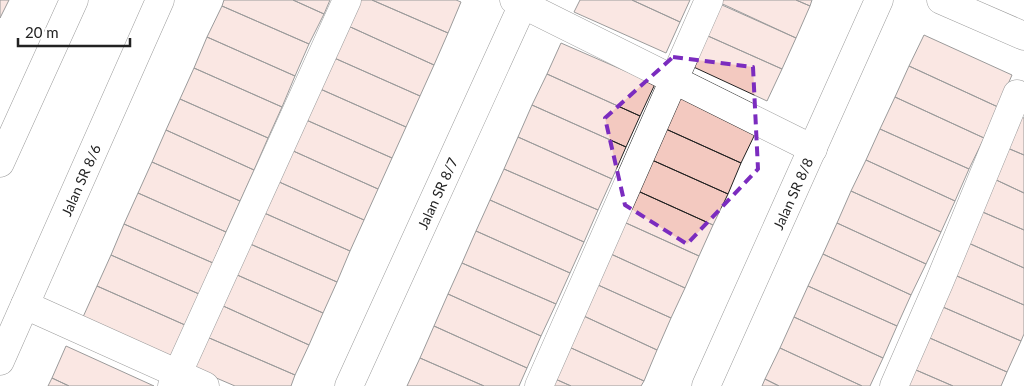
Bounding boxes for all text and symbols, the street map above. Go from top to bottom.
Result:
scale bar [18,15,130,47]
text: 20 m [25,23,59,41]
street label: Jalan SR 8/6 [57,141,104,219]
street label: Jalan SR 8/7 [413,155,461,232]
street label: Jalan SR 8/8 [769,155,816,232]

